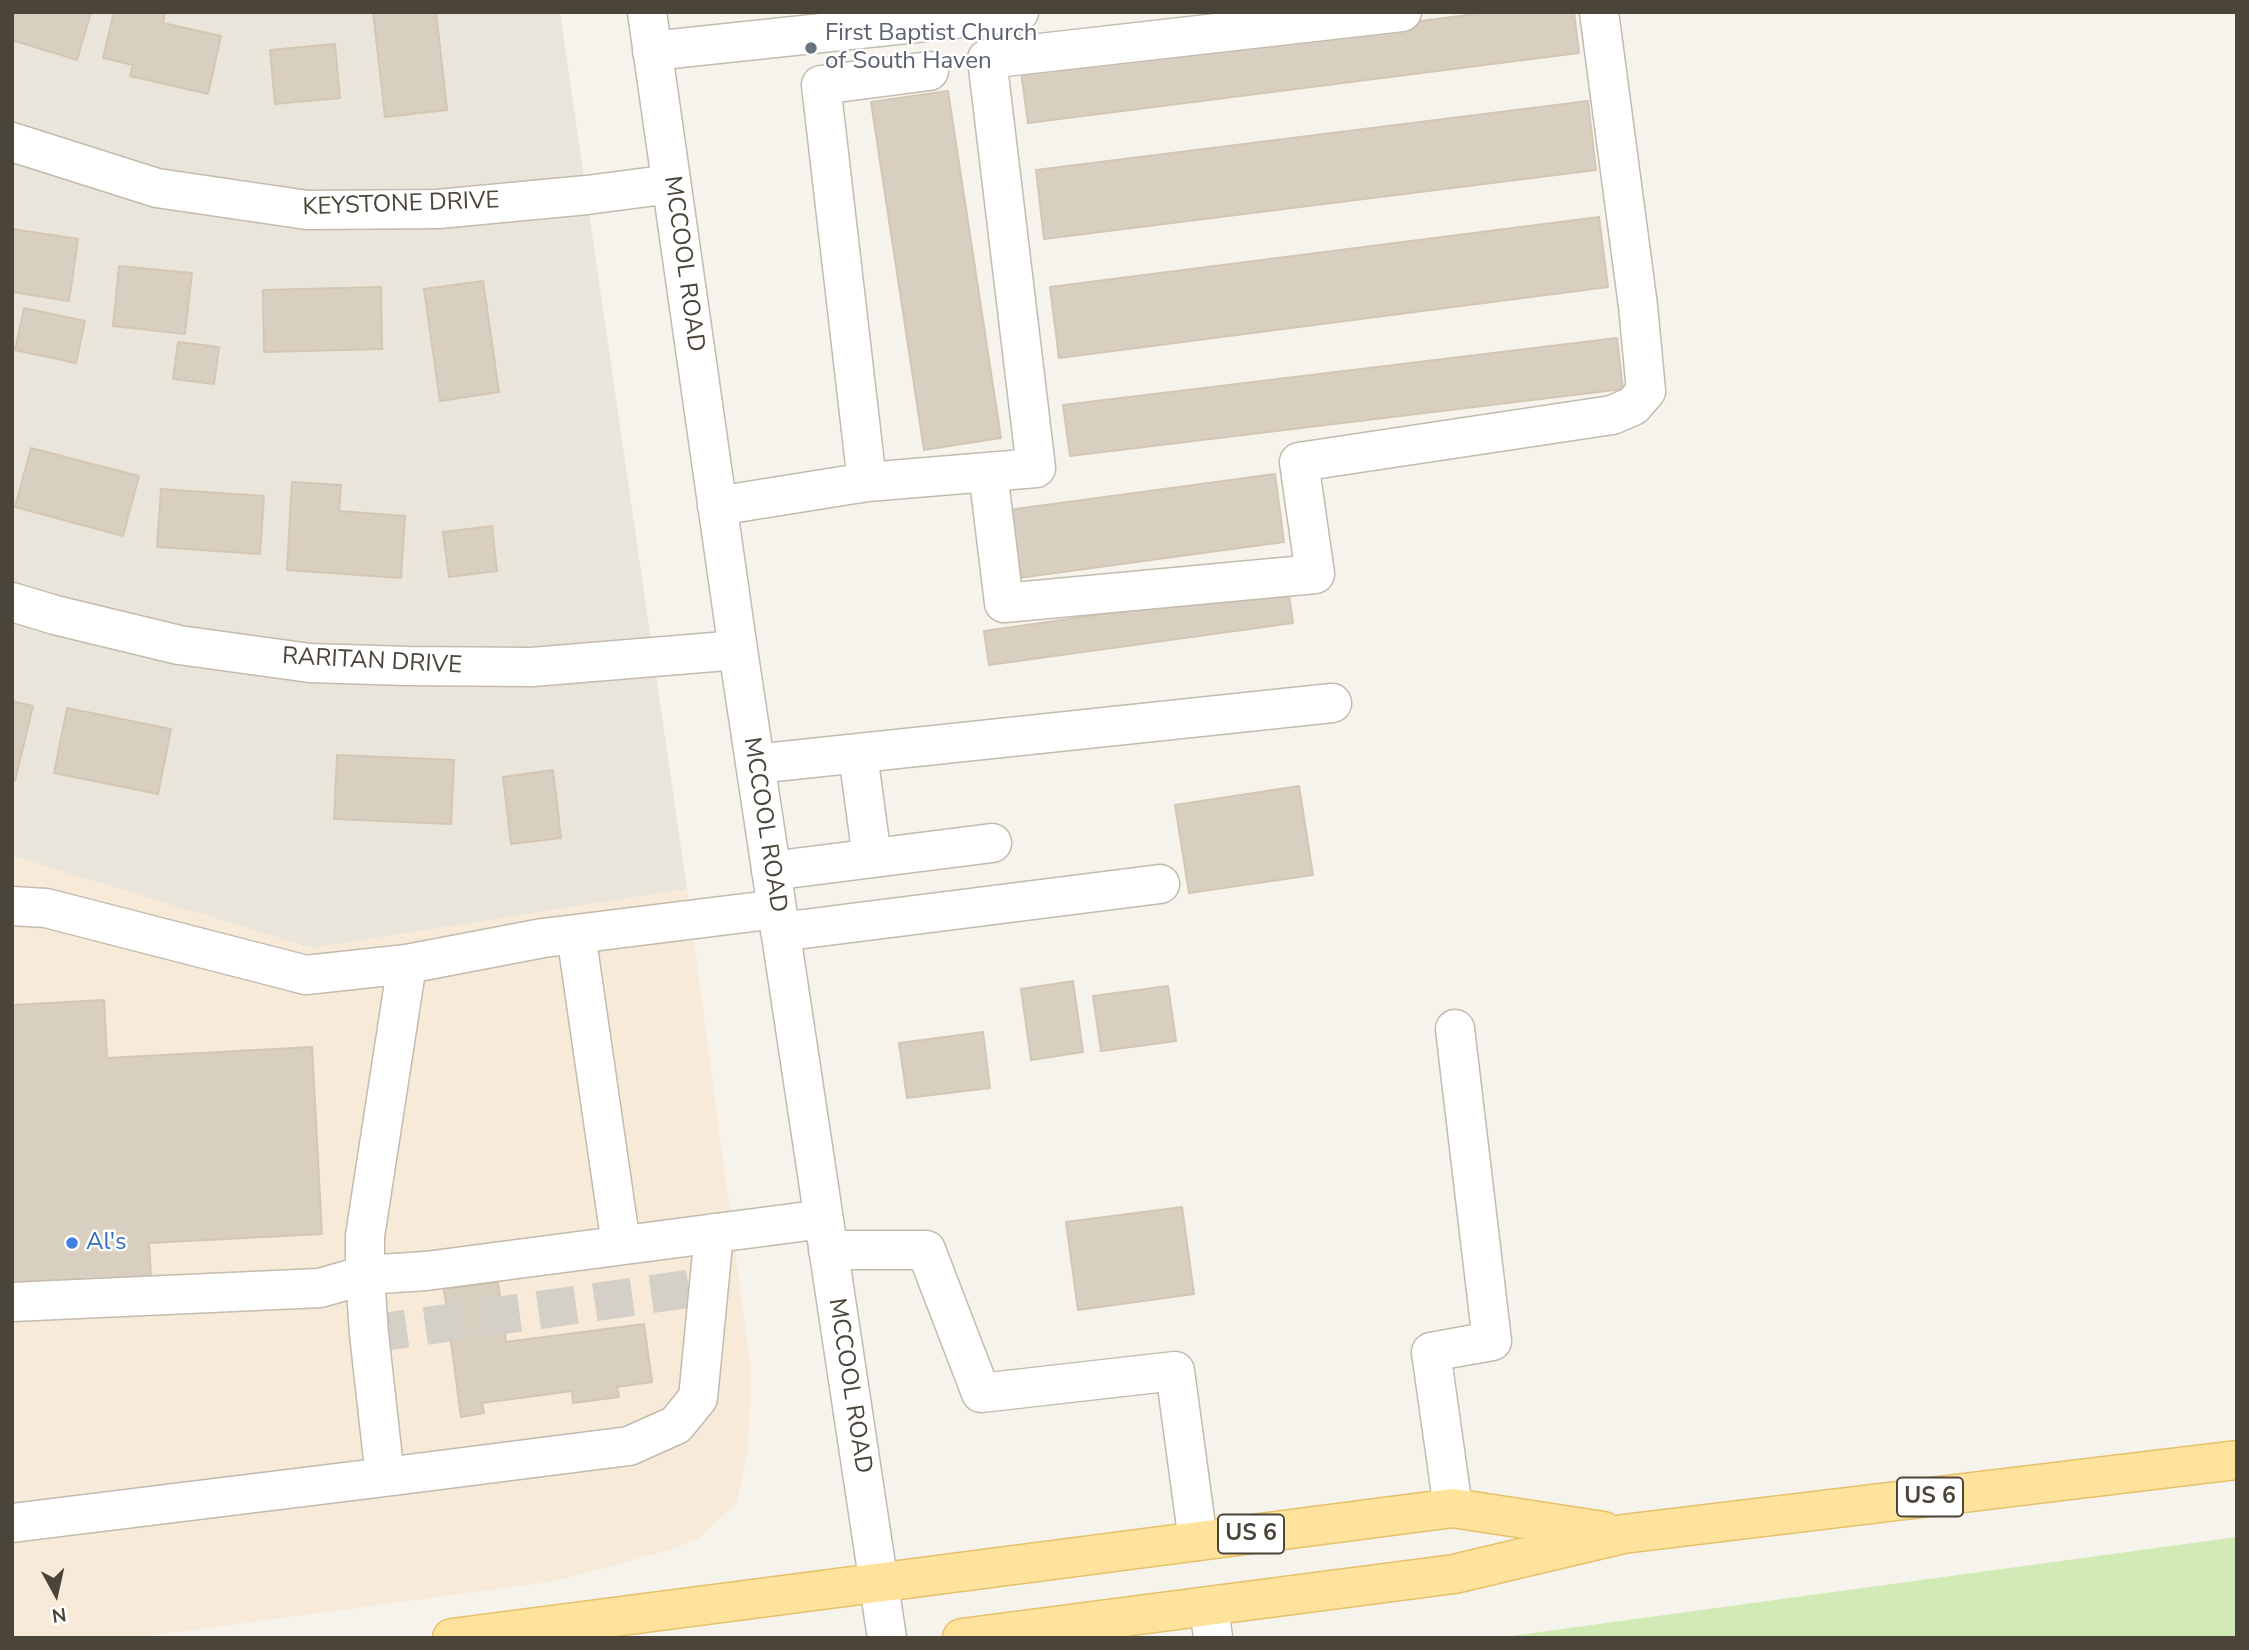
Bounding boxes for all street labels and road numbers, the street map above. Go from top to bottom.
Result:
street label: MCCOOL ROAD [656,174,710,354]
street label: KEYSTONE DRIVE [302,187,500,223]
street label: RARITAN DRIVE [281,643,463,681]
street label: MCCOOL ROAD [736,735,792,915]
street label: MCCOOL ROAD [821,1296,877,1476]
road number: US 6 [1897,1478,1963,1516]
road number: US 6 [1218,1514,1284,1554]

